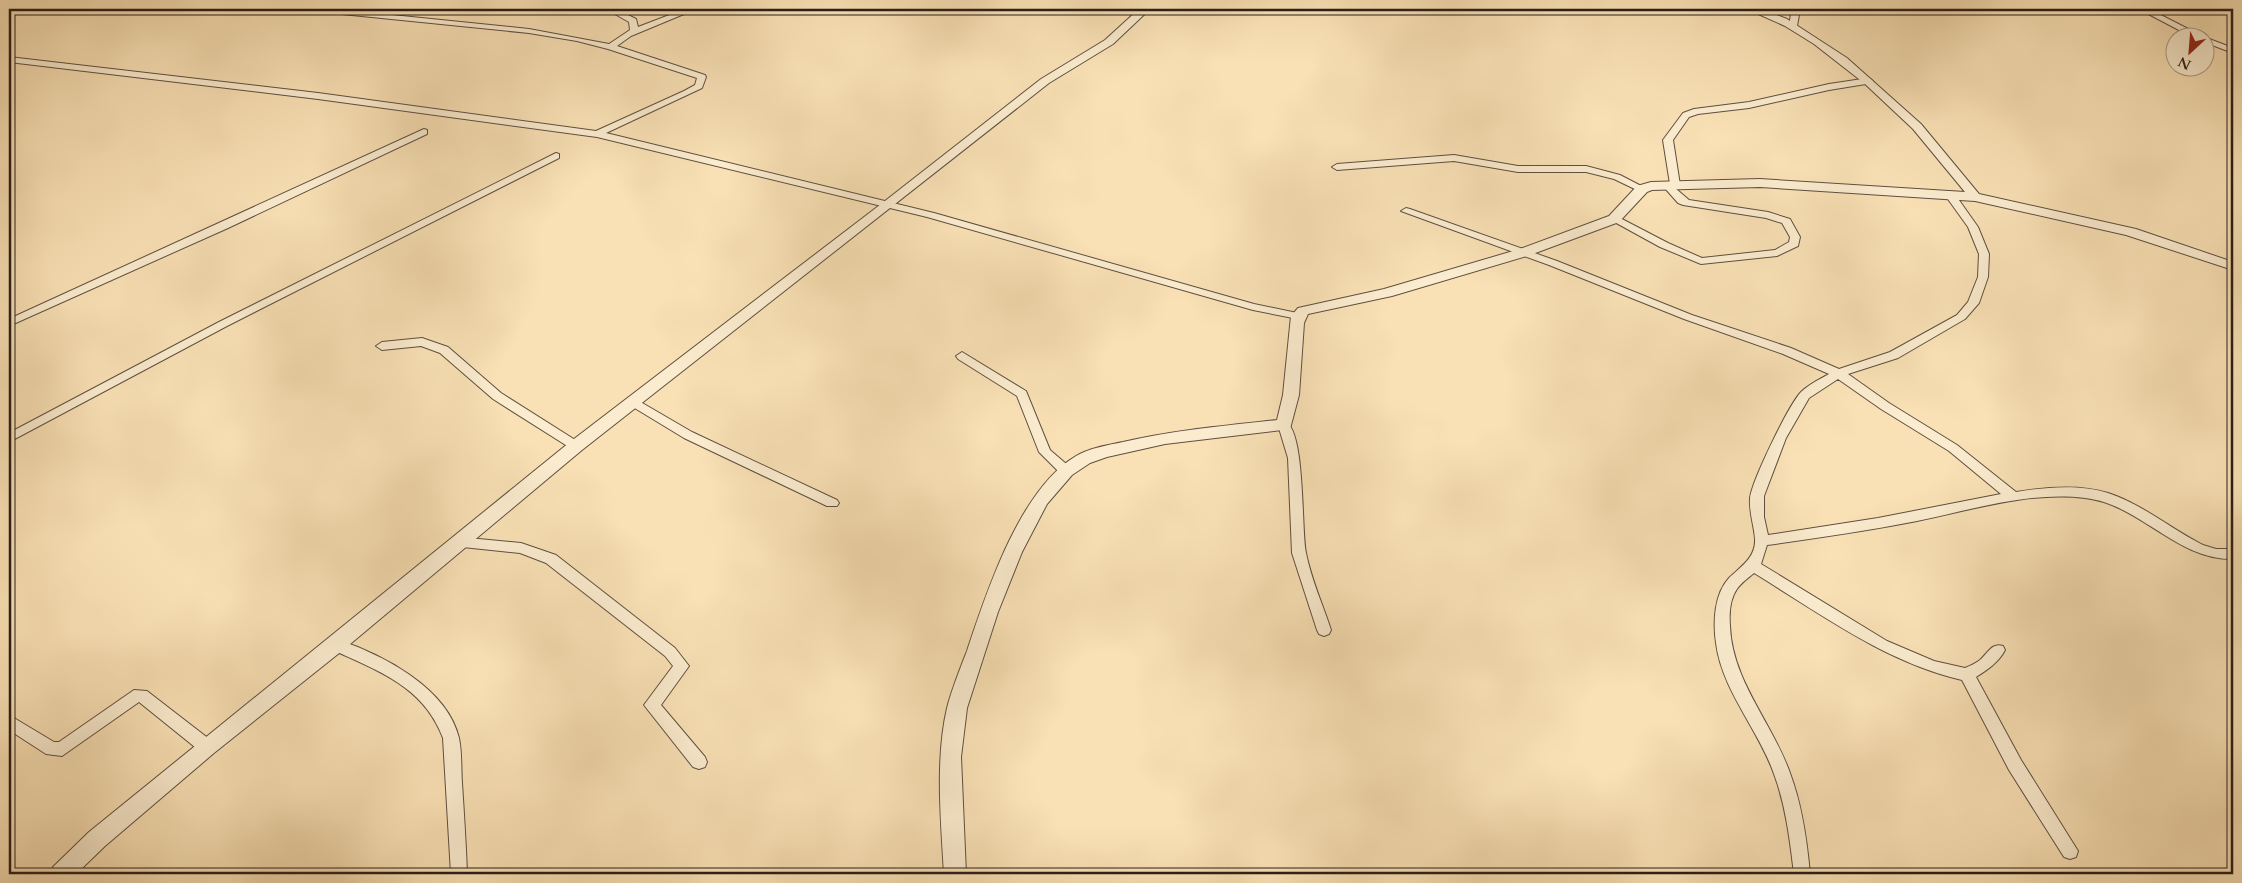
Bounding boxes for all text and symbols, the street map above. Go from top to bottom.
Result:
north arrow [2164,28,2214,78]
text: N [2175,52,2194,74]

